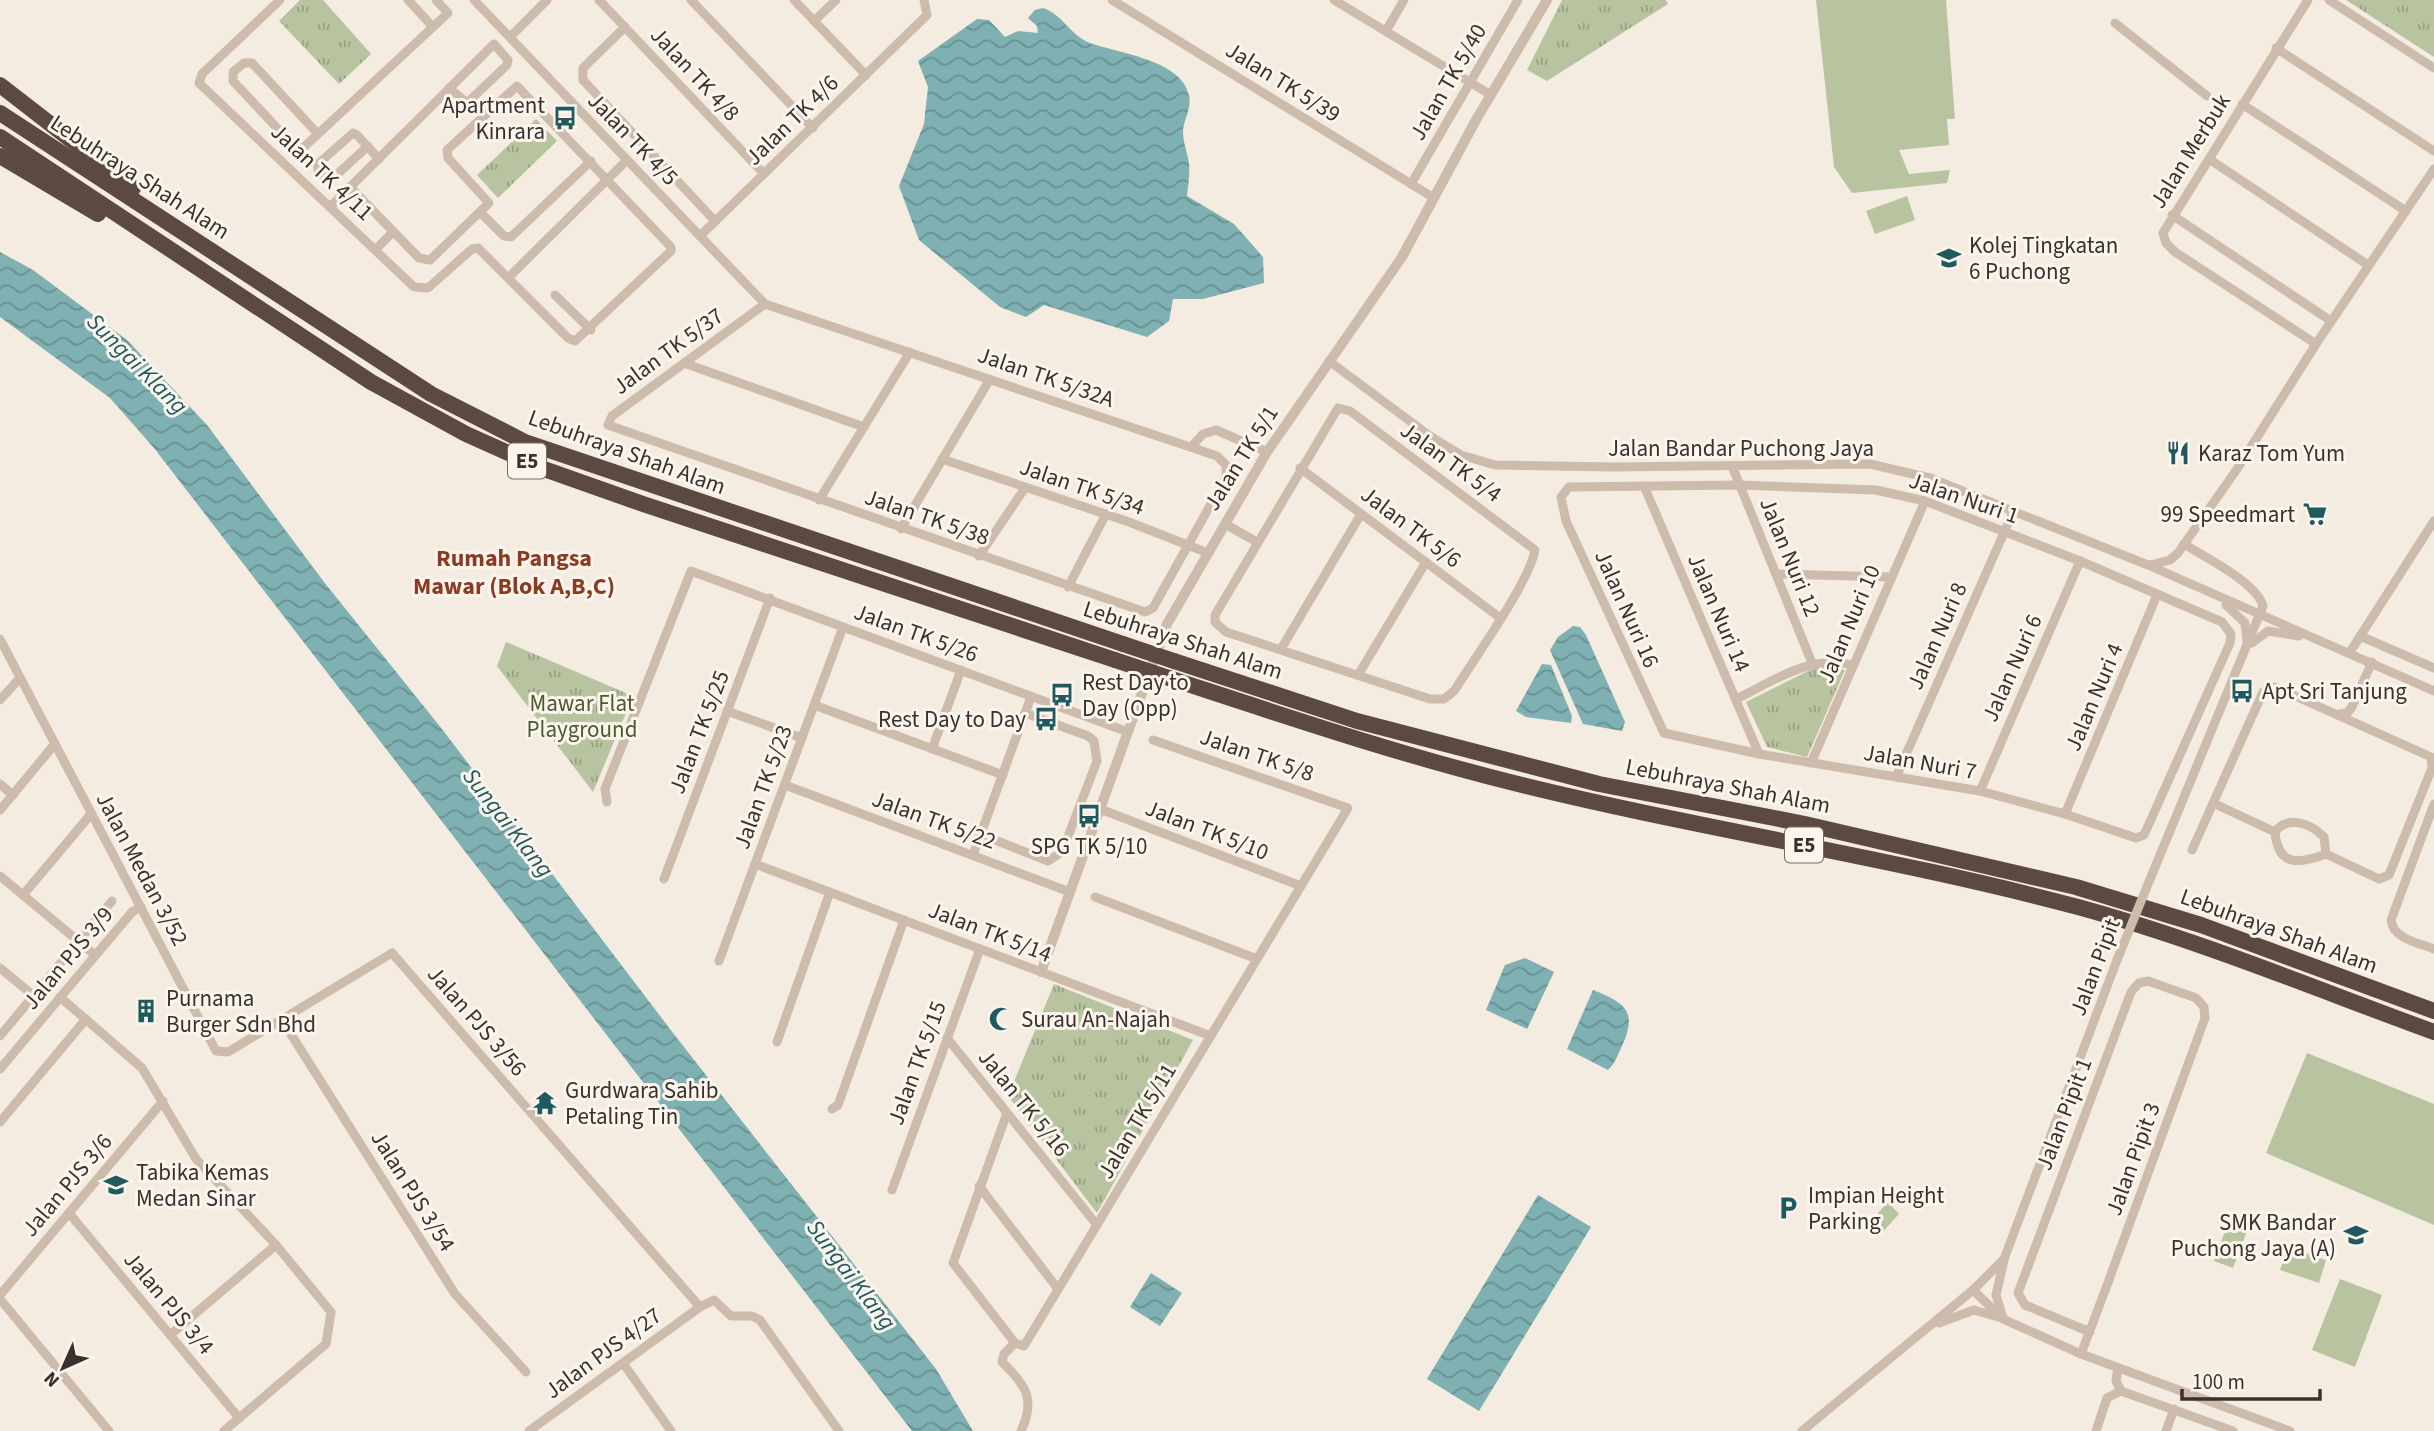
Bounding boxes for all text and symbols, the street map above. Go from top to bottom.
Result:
street label: Jalan TK 5/40 [1401,18,1495,146]
street label: Jalan TK 4/8 [643,19,747,129]
street label: Jalan TK 5/39 [1219,34,1347,130]
street label: Jalan TK 4/6 [738,67,846,173]
street label: Jalan TK 4/5 [580,85,686,193]
street label: Jalan Merbuk [2142,87,2239,215]
place label: Apartment Kinrara [442,89,545,148]
bus stop icon: Apartment Kinrara [551,104,579,132]
street label: Lebuhraya Shah Alam [44,106,236,248]
street label: Jalan TK 4/11 [263,116,381,228]
place label: Kolej Tingkatan 6 Puchong [1969,229,2118,288]
school or university icon: Kolej Tingkatan 6 Puchong [1935,244,1963,272]
street label: Jalan TK 5/37 [606,299,730,403]
water label: Sungai Klang [78,305,196,423]
street label: Jalan TK 5/32A [973,338,1119,416]
street label: Jalan TK 5/1 [1196,399,1286,517]
street label: Lebuhraya Shah Alam [524,401,730,503]
street label: Jalan TK 5/4 [1393,414,1509,510]
street label: Jalan Bandar Puchong Jaya [1608,432,1874,465]
place label: Karaz Tom Yum [2198,437,2345,470]
restaurant icon: Karaz Tom Yum [2164,439,2192,467]
road number: E5 [508,444,546,478]
street label: Jalan TK 5/34 [1015,450,1149,524]
street label: Jalan Nuri 1 [1905,464,2023,532]
street label: Jalan TK 5/6 [1354,478,1468,576]
street label: Jalan TK 5/38 [860,480,994,554]
street label: Jalan Nuri 12 [1751,493,1829,621]
place label: 99 Speedmart [2160,498,2295,531]
supermarket icon: 99 Speedmart [2301,500,2329,528]
district label: Rumah Pangsa Mawar (Blok A,B,C) [413,541,615,604]
street label: Jalan Nuri 16 [1586,545,1668,673]
street label: Jalan Nuri 14 [1679,549,1759,677]
street label: Jalan Nuri 10 [1809,560,1889,688]
street label: Jalan Nuri 8 [1899,577,1975,695]
street label: Lebuhraya Shah Alam [1079,592,1287,688]
street label: Jalan TK 5/26 [849,595,983,671]
street label: Jalan Nuri 6 [1974,609,2050,727]
street label: Jalan Nuri 4 [2056,638,2132,756]
street label: Jalan TK 5/25 [660,665,738,799]
place label: Rest Day to Day (Opp) [1082,666,1189,725]
place label: Apt Sri Tanjung [2262,675,2407,708]
bus stop icon: Apt Sri Tanjung [2228,677,2256,705]
bus stop icon: Rest Day to Day (Opp) [1048,681,1076,709]
park label: Mawar Flat Playground [527,687,637,746]
place label: Rest Day to Day [878,703,1026,736]
bus stop icon: Rest Day to Day [1032,705,1060,733]
street label: Jalan TK 5/23 [725,720,801,854]
street label: Jalan TK 5/8 [1196,720,1318,790]
street label: Jalan Nuri 7 [1861,736,1979,788]
street label: Lebuhraya Shah Alam [1623,750,1833,822]
water label: Sungai Klang [454,761,562,885]
street label: Jalan TK 5/22 [867,782,1001,858]
street label: Jalan Medan 3/52 [88,787,196,951]
street label: Jalan TK 5/10 [1140,791,1274,869]
bus stop icon: SPG TK 5/10 [1075,802,1103,830]
road number: E5 [1785,828,1823,862]
place label: SPG TK 5/10 [1031,830,1147,863]
street label: Lebuhraya Shah Alam [2176,880,2382,982]
street label: Jalan TK 5/14 [923,893,1057,971]
street label: Jalan PJS 3/9 [15,899,121,1017]
street label: Jalan Pipit [2061,913,2129,1021]
street label: Jalan PJS 3/56 [420,958,534,1084]
place label: Purnama Burger Sdn Bhd [166,982,316,1041]
street label: Jalan TK 5/15 [879,996,955,1130]
building icon: Purnama Burger Sdn Bhd [132,997,160,1025]
place label: Surau An-Najah [1021,1003,1170,1036]
mosque icon: Surau An-Najah [987,1005,1015,1033]
street label: Jalan TK 5/16 [970,1042,1078,1164]
street label: Jalan Pipit 1 [2027,1053,2101,1175]
street label: Jalan TK 5/11 [1089,1057,1185,1185]
place label: Gurdwara Sahib Petaling Tin [565,1074,719,1133]
temple icon: Gurdwara Sahib Petaling Tin [531,1089,559,1117]
street label: Jalan Pipit 3 [2097,1098,2169,1220]
street label: Jalan PJS 3/54 [363,1124,463,1258]
street label: Jalan PJS 3/6 [14,1126,120,1244]
place label: Tabika Kemas Medan Sinar [136,1156,269,1215]
school or university icon: Tabika Kemas Medan Sinar [102,1171,130,1199]
place label: Impian Height Parking [1808,1179,1944,1238]
parking icon: Impian Height Parking [1774,1194,1802,1222]
place label: SMK Bandar Puchong Jaya (A) [2171,1206,2337,1265]
water label: Sungai Klang [798,1212,904,1338]
school or university icon: SMK Bandar Puchong Jaya (A) [2342,1221,2370,1249]
street label: Jalan PJS 3/4 [116,1244,222,1362]
street label: Jalan PJS 4/27 [538,1299,668,1407]
north arrow [28,1333,98,1403]
scale bar [2182,1358,2320,1402]
text: N [38,1365,66,1393]
text: 100 m [2192,1367,2245,1397]

